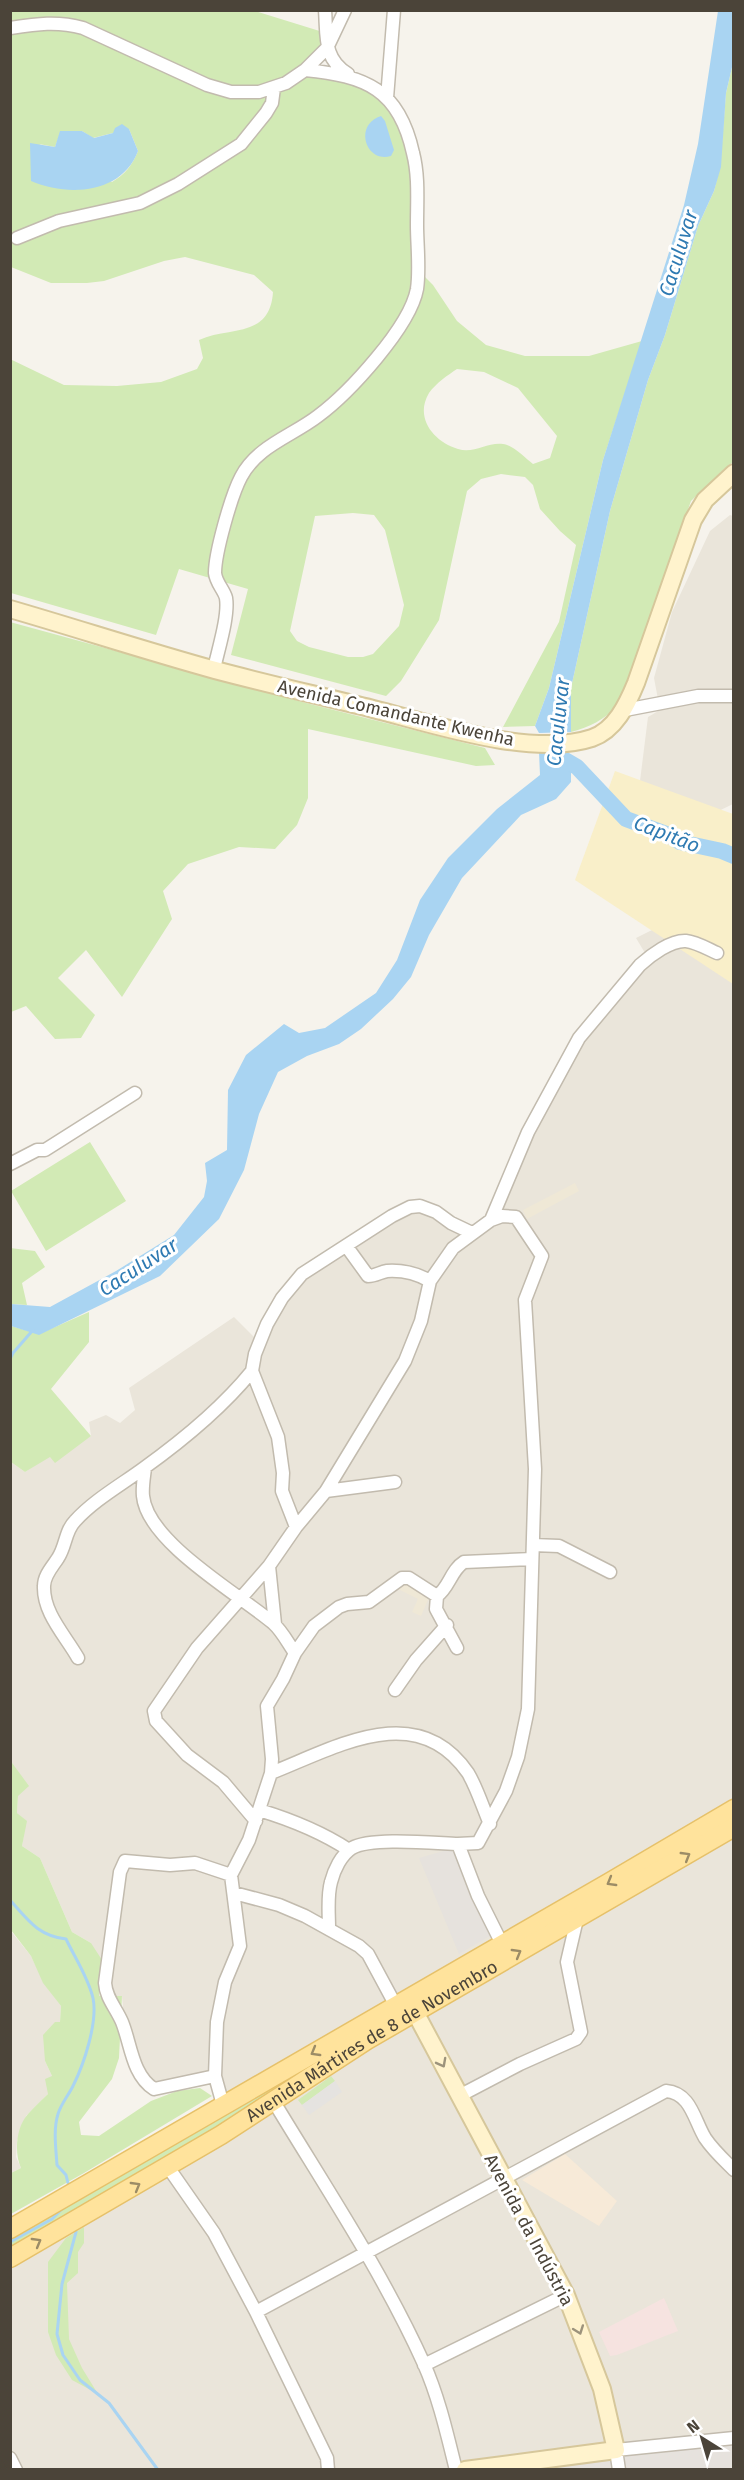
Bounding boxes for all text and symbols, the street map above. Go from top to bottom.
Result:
water label: Caculuvar [654,206,703,299]
street label: Avenida Comandante Kwenha [276,675,516,751]
water label: Caculuvar [541,675,575,767]
water label: Capitão [631,810,703,858]
water label: Caculuvar [94,1232,183,1301]
one-way arrow [680,1851,690,1863]
one-way arrow [607,1874,617,1886]
one-way arrow [511,1948,521,1960]
street label: Avenida Mártires de 8 de Novembro [242,1956,502,2127]
one-way arrow [311,2045,321,2057]
one-way arrow [435,2057,446,2068]
street label: Avenida da Indústria [480,2150,578,2310]
one-way arrow [130,2182,140,2193]
one-way arrow [31,2238,41,2250]
one-way arrow [571,2324,584,2335]
north arrow [672,2408,732,2468]
text: N [683,2416,703,2437]

